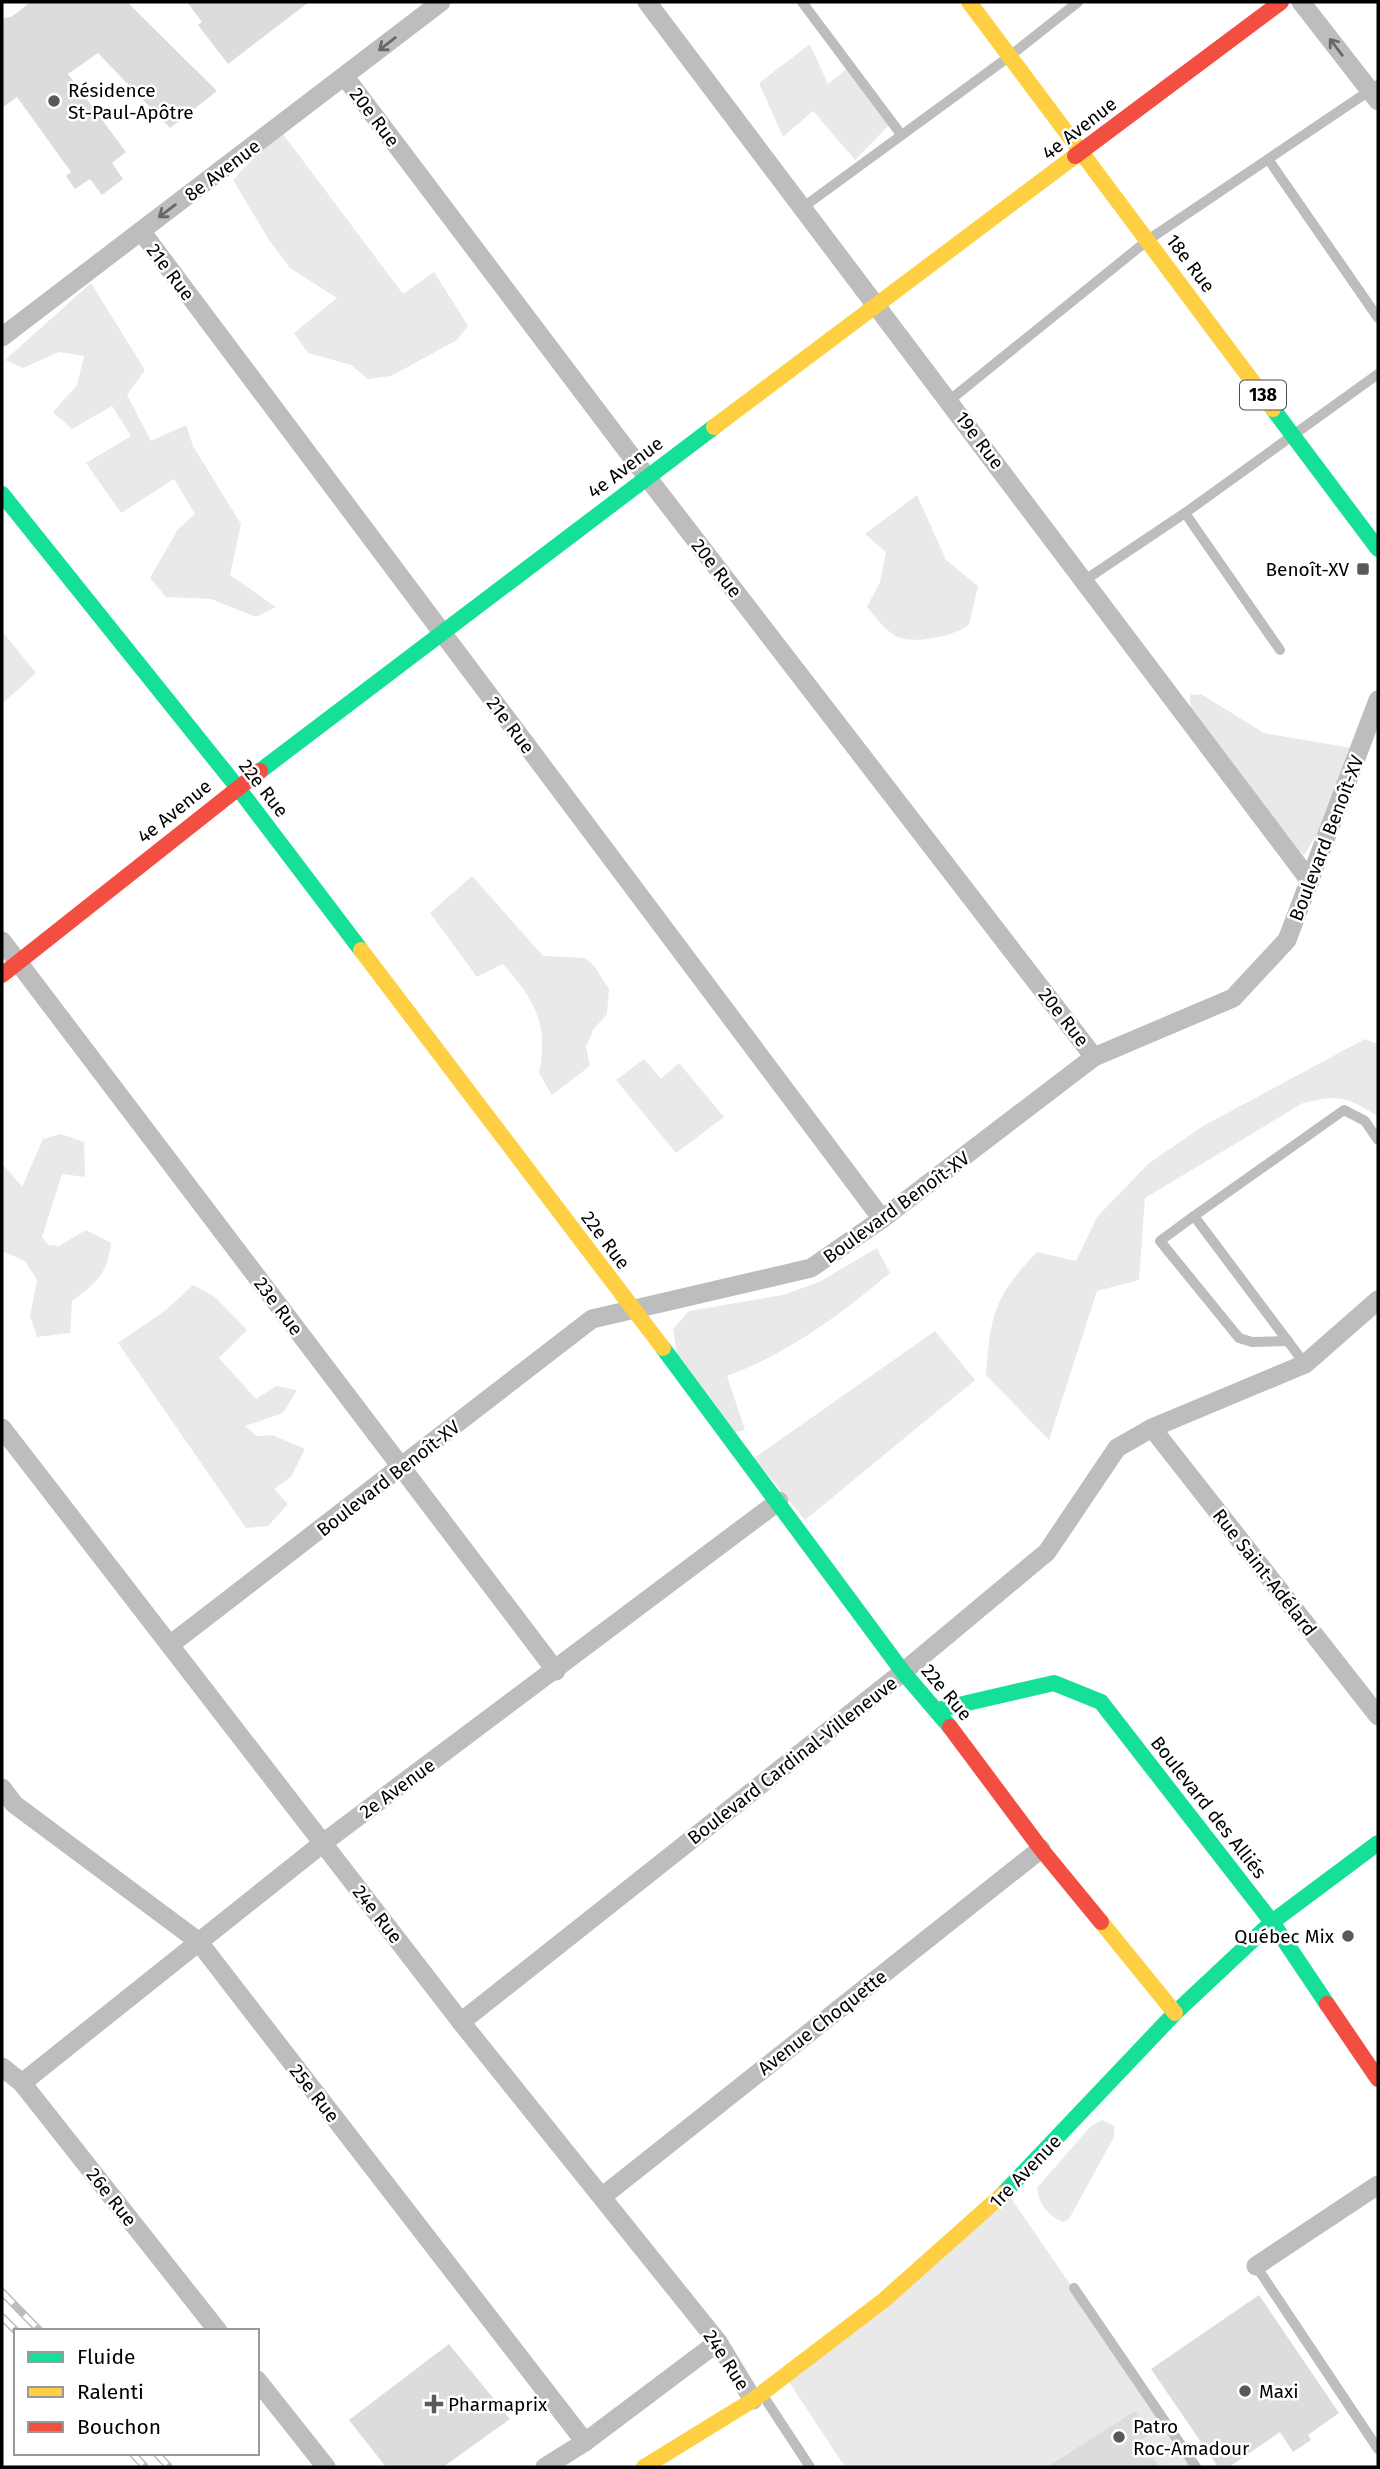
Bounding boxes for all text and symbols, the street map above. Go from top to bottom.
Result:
one-way arrow [378,36,397,51]
one-way arrow [1328,38,1343,57]
place label: Résidence St-Paul-Apôtre [68,79,194,124]
street label: 20e Rue [345,83,404,152]
street label: 4e Avenue [1037,92,1121,165]
marker: Résidence St-Paul-Apôtre [46,93,62,109]
street label: 8e Avenue [180,134,265,206]
one-way arrow [158,204,177,219]
street label: 18e Rue [1161,230,1220,297]
street label: 21e Rue [142,239,199,305]
road number: 138 [1240,380,1286,410]
street label: 19e Rue [950,407,1009,474]
street label: 4e Avenue [583,432,668,503]
street label: 20e Rue [687,534,747,602]
place label: Benoît-XV [1266,558,1349,581]
marker: Benoît-XV [1355,561,1371,577]
street label: 21e Rue [482,692,539,758]
street label: Boulevard Benoît-XV [1284,752,1369,924]
street label: 22e Rue [234,755,293,822]
street label: 4e Avenue [133,775,216,848]
street label: 20e Rue [1034,983,1094,1051]
street label: Boulevard Benoît-XV [819,1146,974,1268]
street label: 22e Rue [576,1207,635,1274]
street label: 23e Rue [249,1273,308,1340]
street label: Boulevard Benoît-XV [312,1415,465,1541]
street label: Rue Saint-Adélard [1208,1504,1321,1641]
street label: 22e Rue [916,1659,977,1725]
street label: Boulevard Cardinal-Villeneuve [683,1671,902,1849]
street label: Boulevard des Alliés [1146,1732,1271,1883]
street label: 2e Avenue [355,1753,439,1823]
street label: 24e Rue [348,1881,407,1948]
place label: Québec Mix [1234,1925,1335,1948]
marker: Québec Mix [1340,1928,1356,1944]
street label: Avenue Choquette [753,1965,891,2080]
street label: 25e Rue [285,2060,344,2127]
street label: 1re Avenue [985,2130,1066,2213]
street label: 26e Rue [82,2163,142,2231]
street label: 24e Rue [699,2326,755,2395]
legend [14,2329,259,2455]
text: Fluide [77,2344,135,2370]
text: Ralenti [77,2379,144,2405]
place label: Maxi [1259,2380,1299,2403]
marker: Maxi [1237,2383,1253,2399]
place label: Pharmaprix [448,2393,548,2416]
marker: Pharmaprix [426,2396,442,2412]
text: Bouchon [77,2414,161,2440]
place label: Patro Roc-Amadour [1133,2415,1250,2460]
marker: Patro Roc-Amadour [1111,2429,1127,2445]

